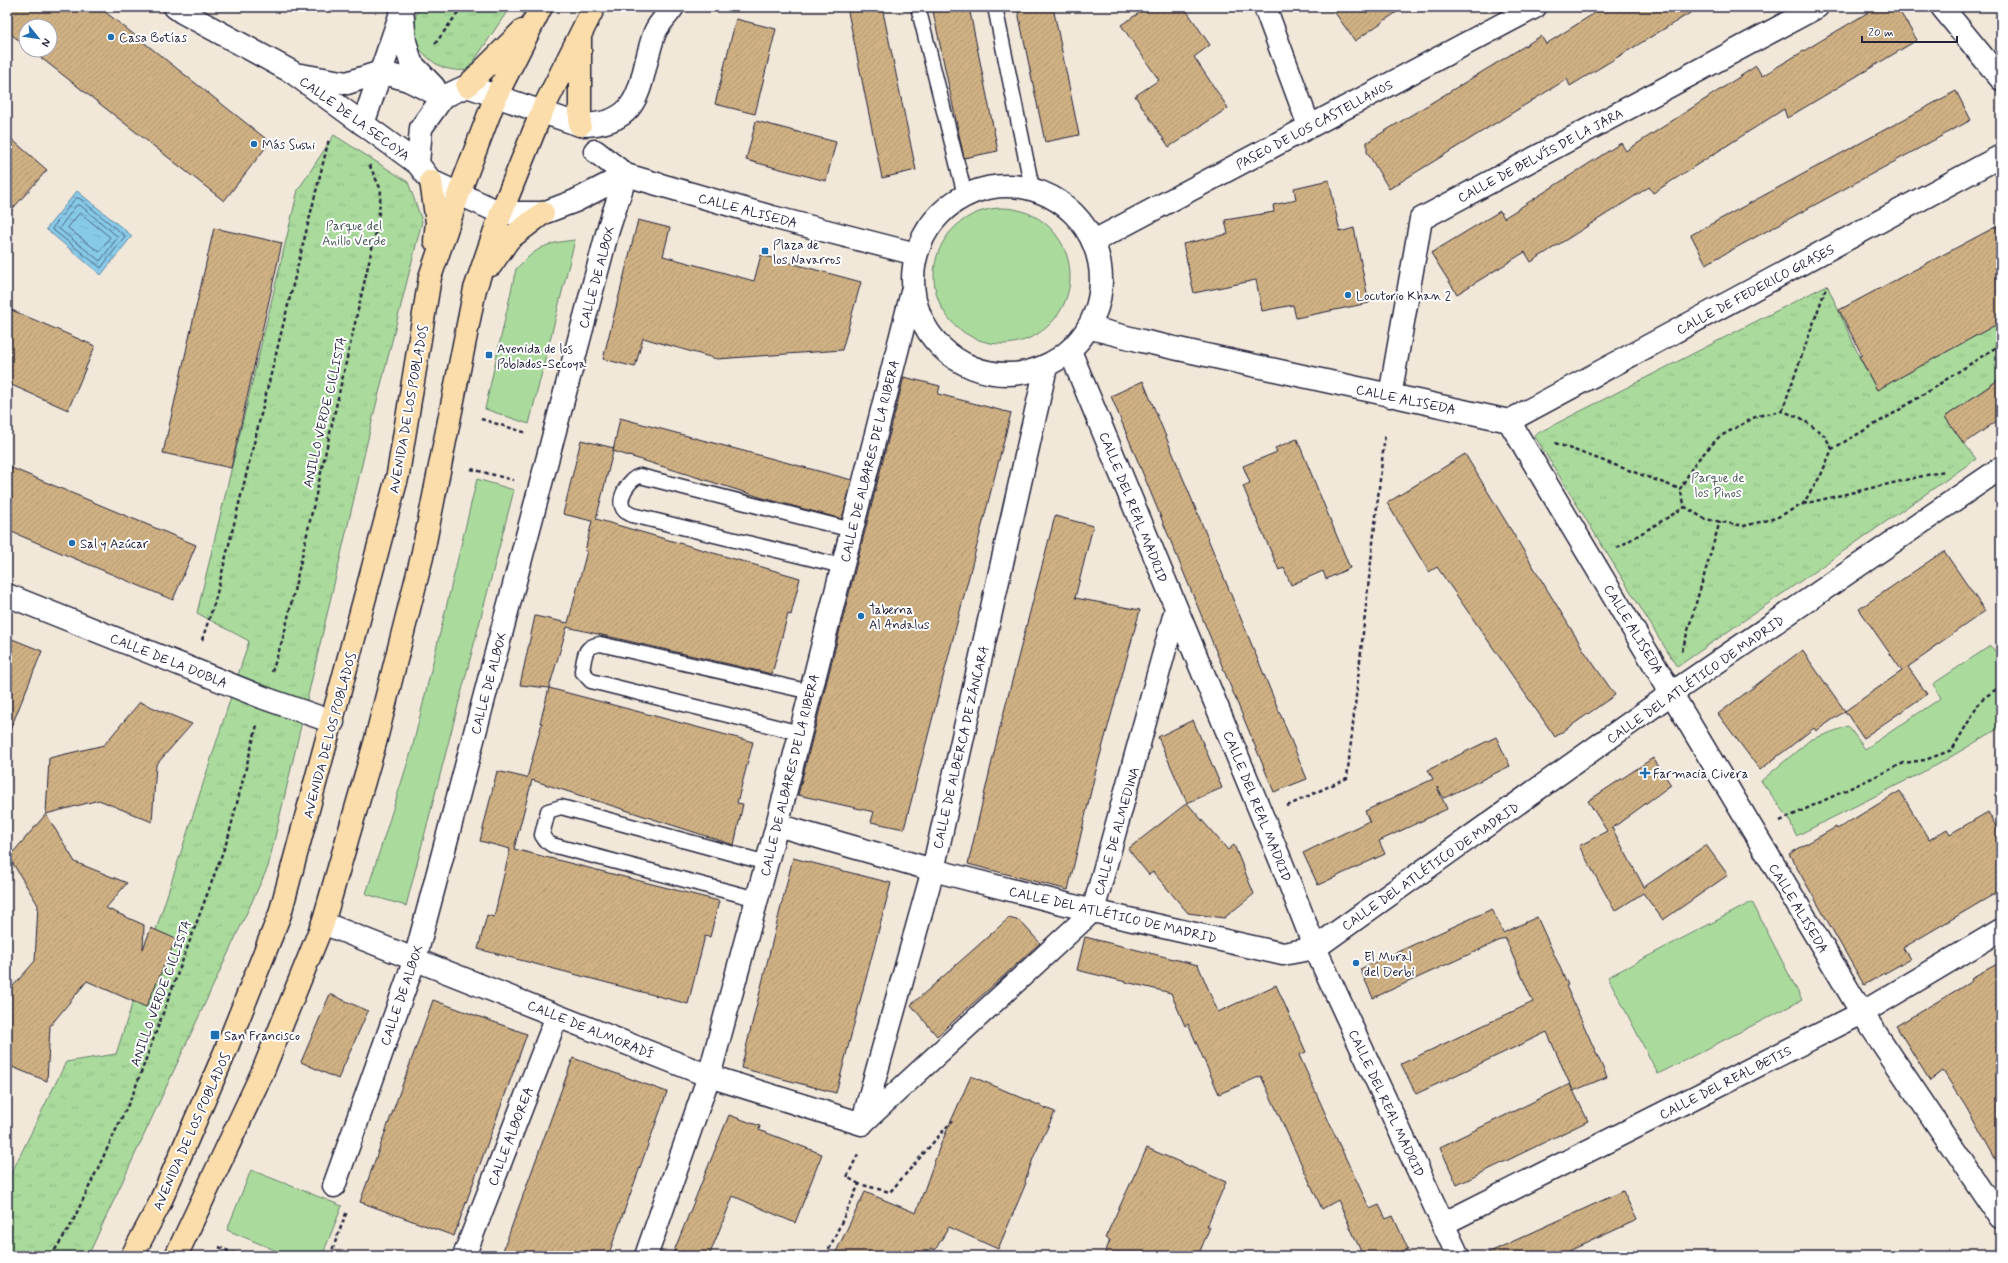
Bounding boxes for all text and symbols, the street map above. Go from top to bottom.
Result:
north arrow [18,18,58,58]
scale bar [1862,18,1957,44]
text: 20 m [1868,25,1894,41]
place label: Casa Botías [119,30,187,47]
marker: Casa Botías [106,32,116,42]
text: N [38,36,54,49]
street label: CALLE DE LA SECOYA [295,73,413,165]
street label: PASEO DE LOS CASTELLANOS [1233,77,1396,174]
street label: CALLE DE BELVÍS DE LA JARA [1455,104,1626,207]
place label: Más Sushi [262,137,315,154]
marker: Más Sushi [249,139,259,149]
street label: CALLE ALISEDA [696,190,799,233]
park label: Parque del Anillo Verde [322,218,386,250]
street label: CALLE DE ALBOX [576,224,619,331]
place label: Plaza de los Navarros [773,237,841,269]
street label: CALLE DE FEDERICO GRASES [1674,241,1838,339]
marker: Plaza de los Navarros [760,246,770,256]
place label: Locutorio Khan 2 [1356,288,1452,305]
marker: Locutorio Khan 2 [1343,290,1353,300]
street label: AVENIDA DE LOS POBLADOS [386,323,433,495]
street label: ANILLO VERDE CICLISTA [300,335,351,489]
place label: Avenida de los Poblados-Secoya [497,341,587,373]
marker: Avenida de los Poblados-Secoya [484,350,494,360]
street label: CALLE DE ALBARES DE LA RIBERA [837,358,904,564]
street label: CALLE ALISEDA [1354,382,1457,419]
street label: CALLE DEL REAL MADRID [1095,430,1171,585]
park label: Parque de los Pinos [1691,470,1745,502]
place label: Sal y Azúcar [80,536,149,553]
marker: Sal y Azúcar [67,538,77,548]
street label: CALLE ALISEDA [1599,582,1666,678]
place label: Taberna Al Andalus [869,602,930,634]
marker: Taberna Al Andalus [856,611,866,621]
street label: CALLE DEL ATLÉTICO DE MADRID [1603,611,1788,748]
street label: CALLE DE LA DOBLA [107,630,230,693]
street label: CALLE DE ALBOX [468,630,511,737]
street label: CALLE DE ALBERCA DE ZÁNCARA [929,644,993,851]
street label: AVENIDA DE LOS POBLADOS [300,650,361,820]
street label: CALLE DE ALBARES DE LA RIBERA [757,672,824,878]
street label: CALLE DEL REAL MADRID [1219,729,1295,884]
street label: CALLE DE ALMEDINA [1091,765,1144,898]
place label: Farmacia Civera [1653,766,1749,783]
marker: Farmacia Civera [1640,768,1650,778]
street label: CALLE DEL ATLÉTICO DE MADRID [1338,798,1523,935]
street label: CALLE ALISEDA [1764,861,1831,957]
street label: CALLE DEL ATLÉTICO DE MADRID [1007,882,1218,948]
street label: ANILLO VERDE CICLISTA [127,918,196,1069]
street label: CALLE DE ALBOX [377,943,428,1048]
place label: El Mural del Derbi [1364,949,1415,981]
marker: El Mural del Derbi [1351,958,1361,968]
street label: CALLE DE ALMORADÍ [525,996,657,1064]
street label: CALLE DEL REAL MADRID [1344,1027,1427,1180]
place label: San Francisco [224,1028,300,1045]
marker: San Francisco [209,1029,221,1041]
street label: CALLE DEL REAL BETIS [1657,1043,1795,1124]
street label: AVENIDA DE LOS POBLADOS [150,1050,235,1213]
street label: CALLE ALBOREA [485,1085,538,1189]

